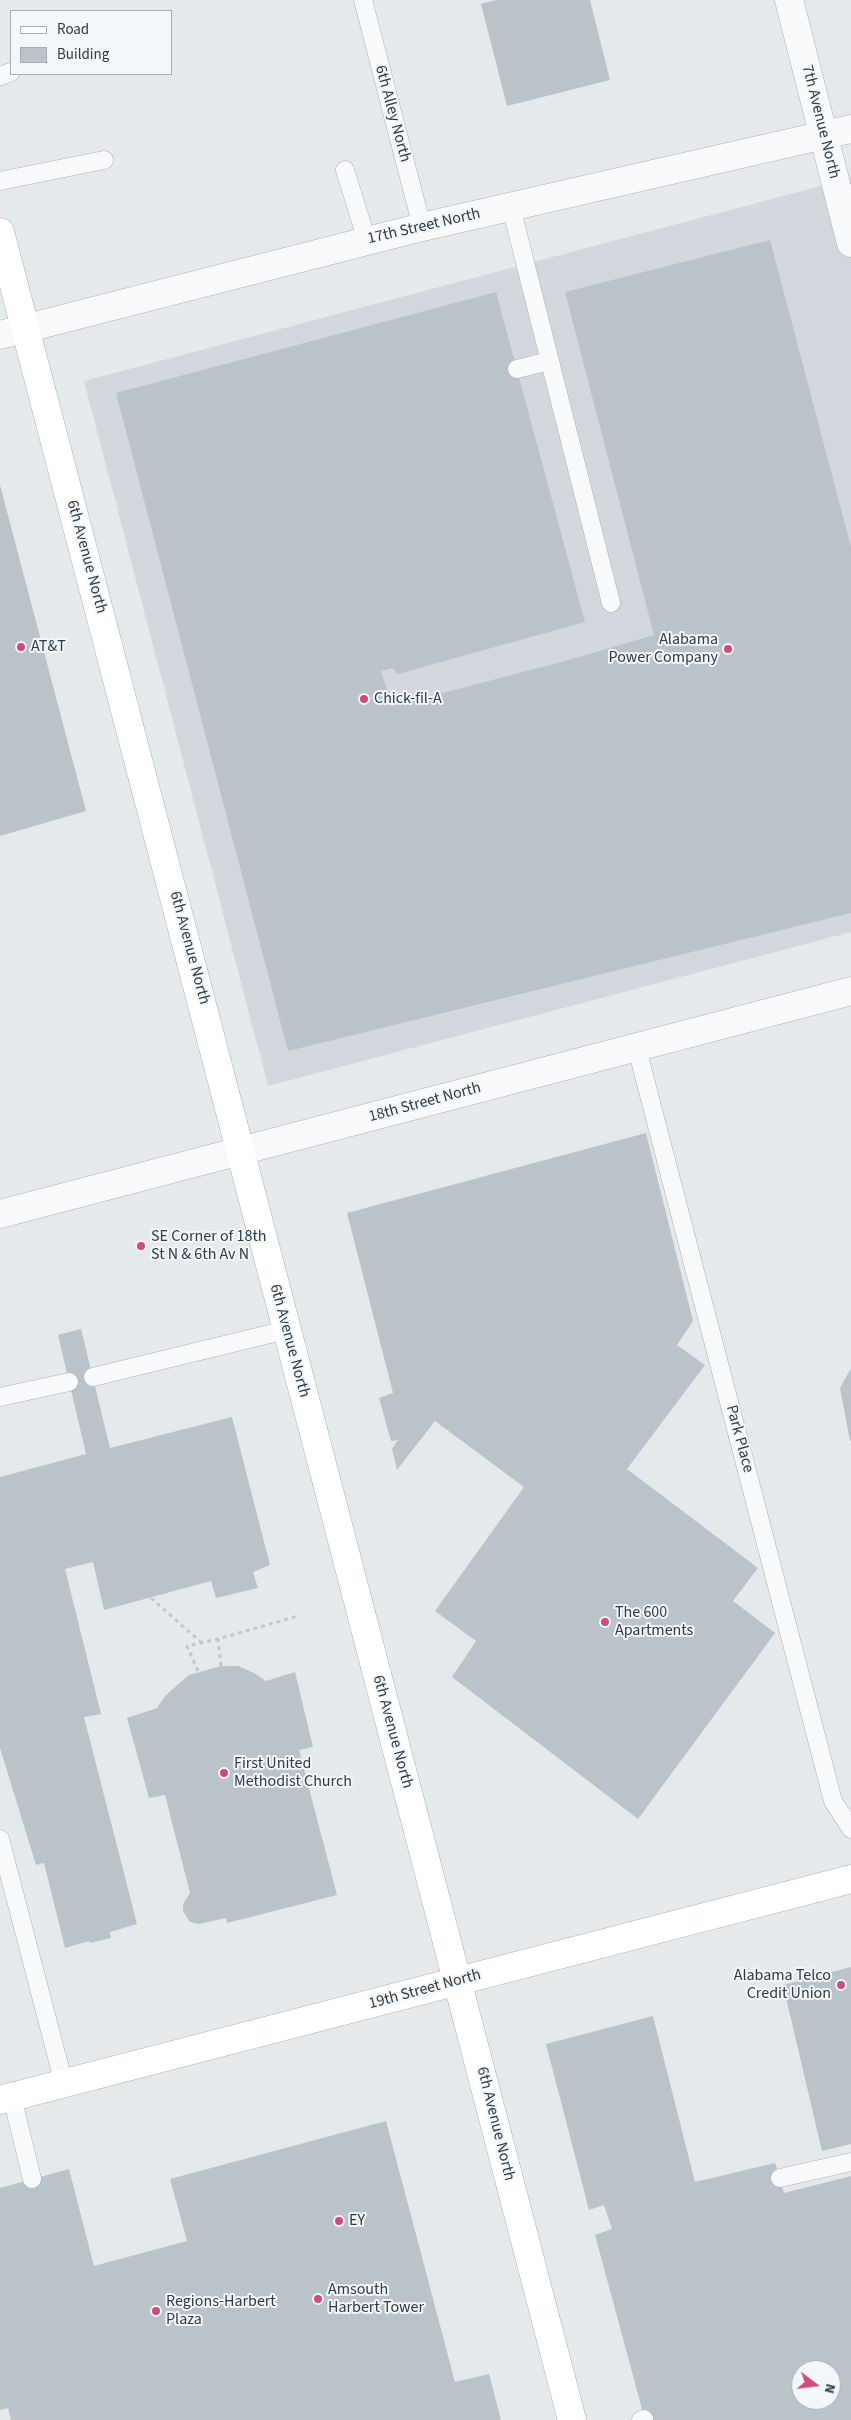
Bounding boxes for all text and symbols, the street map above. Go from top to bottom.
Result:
legend [10,10,172,75]
text: Road [57,19,89,40]
text: Building [57,44,109,65]
street label: 6th Alley North [370,63,414,165]
street label: 7th Avenue North [797,63,843,181]
street label: 17th Street North [366,205,482,249]
street label: 6th Avenue North [62,498,110,616]
place label: Alabama Power Company [609,630,718,668]
place label: AT&T [31,637,66,657]
marker: AT&T [15,641,27,653]
marker: Alabama Power Company [722,643,734,655]
place label: Chick-fil-A [374,689,442,709]
marker: Chick-fil-A [358,693,370,705]
street label: 6th Avenue North [165,889,213,1007]
street label: 18th Street North [367,1079,483,1127]
place label: SE Corner of 18th St N & 6th Av N [151,1227,267,1265]
marker: SE Corner of 18th St N & 6th Av N [135,1240,147,1252]
street label: 6th Avenue North [265,1282,313,1400]
street label: Park Place [721,1403,757,1475]
place label: The 600 Apartments [615,1603,693,1641]
marker: The 600 Apartments [599,1616,611,1628]
street label: 6th Avenue North [368,1673,416,1791]
place label: First United Methodist Church [234,1754,352,1792]
marker: First United Methodist Church [218,1767,230,1779]
street label: 19th Street North [367,1966,483,2014]
place label: Alabama Telco Credit Union [734,1966,831,2004]
marker: Alabama Telco Credit Union [835,1979,847,1991]
street label: 6th Avenue North [472,2065,518,2183]
place label: EY [349,2211,365,2231]
marker: EY [333,2215,345,2227]
place label: Amsouth Harbert Tower [328,2280,424,2318]
place label: Regions-Harbert Plaza [166,2292,276,2330]
marker: Amsouth Harbert Tower [312,2293,324,2305]
marker: Regions-Harbert Plaza [150,2305,162,2317]
north arrow [791,2360,841,2410]
text: N [819,2382,840,2396]

